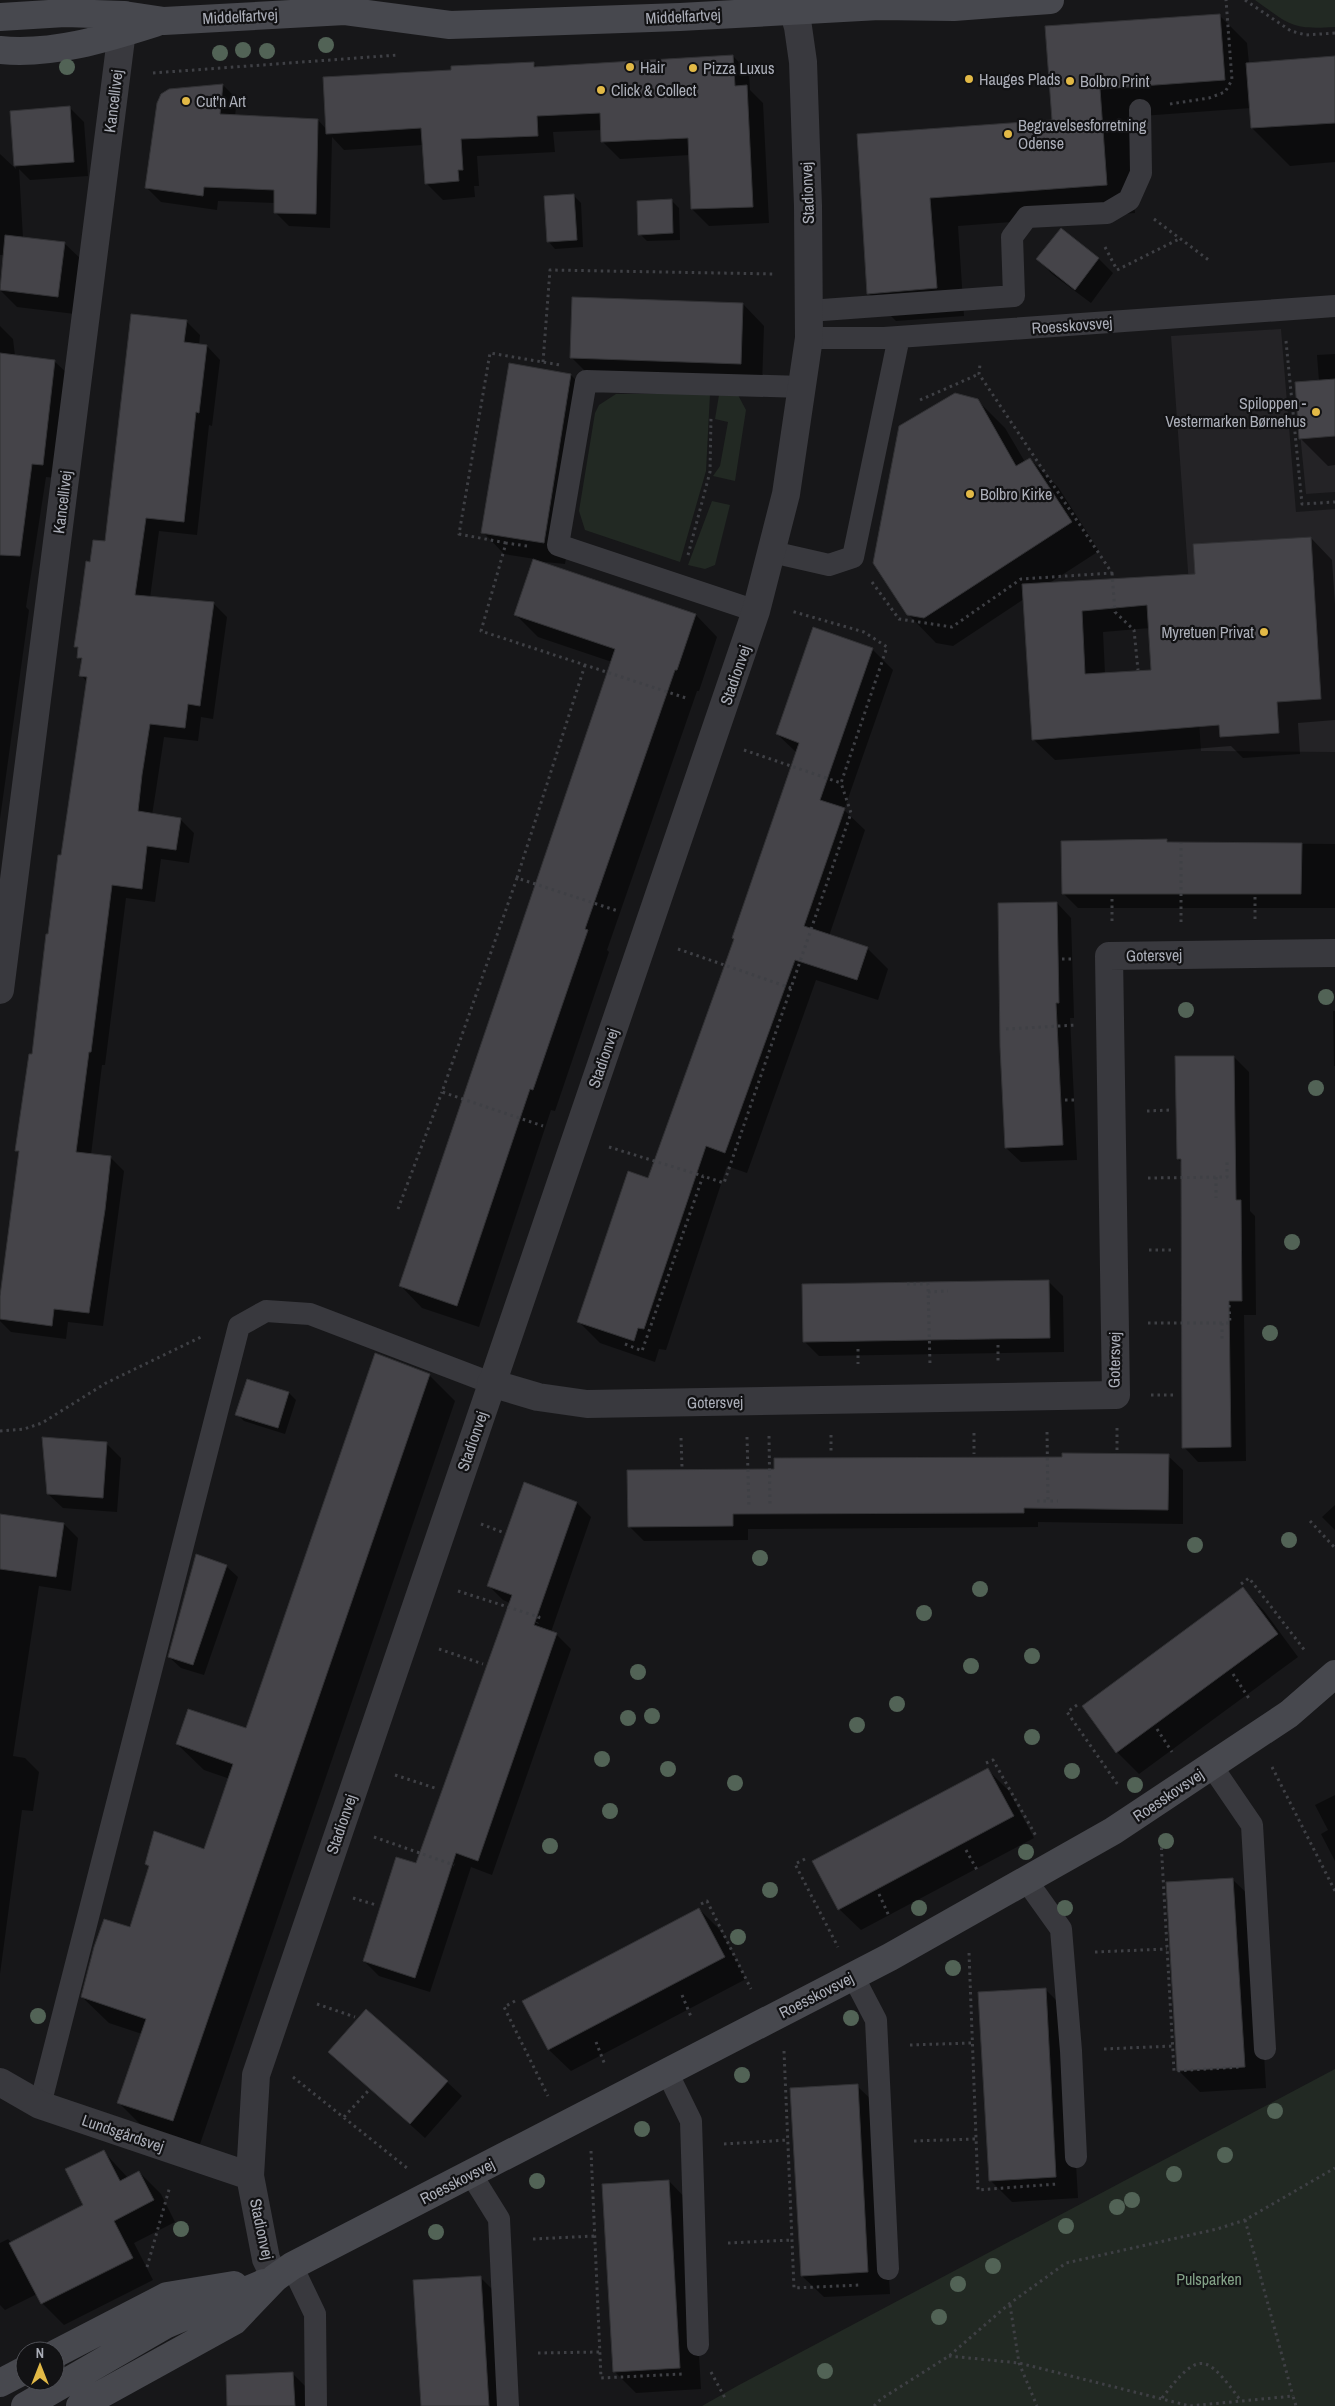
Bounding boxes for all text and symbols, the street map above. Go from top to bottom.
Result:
street label: Middelfartvej [202,3,278,29]
street label: Middelfartvej [645,3,721,29]
place label: Hair [640,56,665,78]
place label: Pizza Luxus [703,57,774,79]
marker: Hair [624,61,636,73]
marker: Pizza Luxus [687,62,699,74]
street label: Kancellivej [98,68,128,134]
place label: Hauges Plads [979,68,1061,90]
place label: Bolbro Print [1080,70,1150,92]
marker: Hauges Plads [963,73,975,85]
marker: Bolbro Print [1064,75,1076,87]
place label: Click & Collect [611,79,697,101]
marker: Click & Collect [595,84,607,96]
place label: Cut'n Art [196,90,246,112]
marker: Cut'n Art [180,95,192,107]
place label: Begravelsesforretning Odense [1018,114,1147,154]
marker: Begravelsesforretning Odense [1002,128,1014,140]
street label: Stadionvej [795,162,819,224]
street label: Roesskovsvej [1031,311,1113,339]
place label: Spiloppen - Vestermarken Børnehus [1165,392,1307,432]
marker: Spiloppen - Vestermarken Børnehus [1310,406,1322,418]
street label: Kancellivej [47,469,77,535]
place label: Bolbro Kirke [980,483,1052,505]
marker: Bolbro Kirke [964,488,976,500]
place label: Myretuen Privat [1161,621,1254,643]
marker: Myretuen Privat [1258,626,1270,638]
street label: Stadionvej [715,642,756,708]
street label: Gotersvej [1126,944,1182,966]
street label: Stadionvej [583,1025,624,1091]
street label: Gotersvej [1103,1332,1125,1388]
street label: Gotersvej [687,1391,743,1413]
street label: Stadionvej [452,1408,493,1474]
street label: Roesskovsvej [1128,1763,1208,1827]
street label: Stadionvej [321,1791,362,1857]
street label: Roesskovsvej [775,1967,857,2023]
street label: Lundsgårdsvej [79,2109,167,2157]
street label: Roesskovsvej [416,2153,498,2209]
street label: Stadionvej [245,2196,279,2262]
park label: Pulsparken [1176,2268,1242,2290]
north arrow [15,2341,65,2391]
text: N [36,2344,44,2362]

